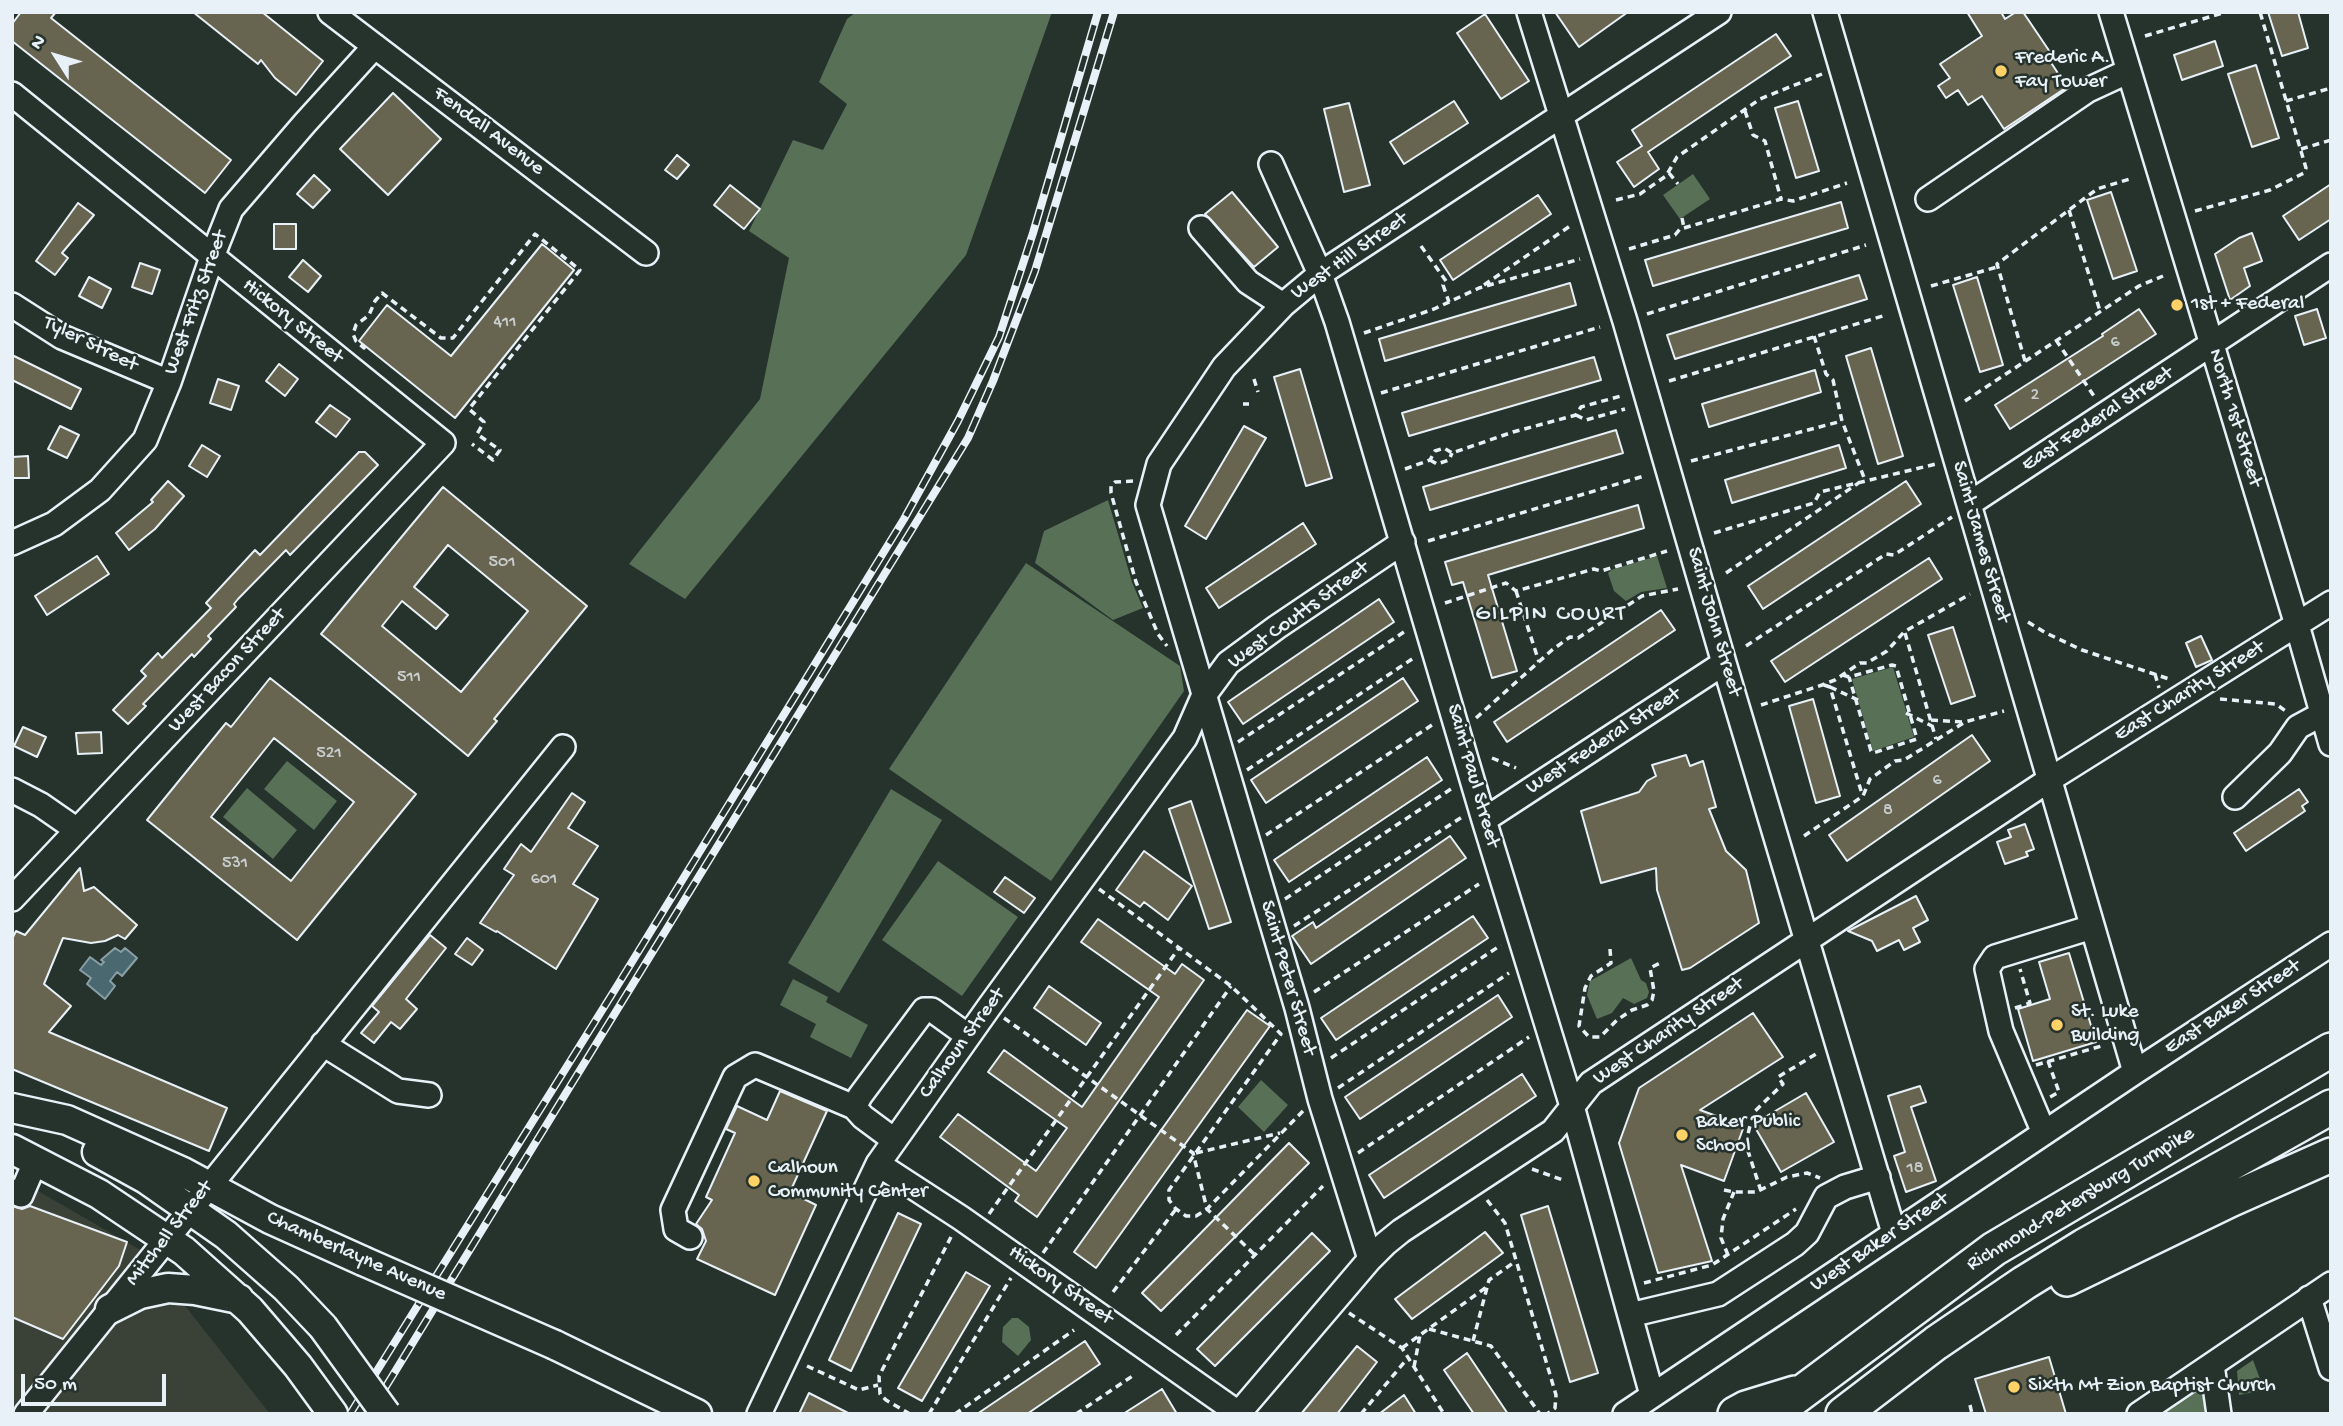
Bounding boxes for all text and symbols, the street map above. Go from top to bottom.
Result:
north arrow [21,21,91,91]
text: N [26,31,52,55]
place label: Frederic A. Fay Tower [2015,46,2110,96]
marker: Frederic A. Fay Tower [1993,63,2009,79]
street label: Fendall Avenue [427,82,549,182]
street label: West Hill Street [1287,207,1413,307]
street label: West Fritz Street [159,228,235,378]
street label: Hickory Street [236,274,348,370]
place label: 1st + Federal [2191,292,2304,318]
marker: 1st + Federal [2169,297,2185,313]
street label: Tyler Street [39,311,141,379]
house number: 411 [493,312,517,334]
house number: 6 [2110,332,2120,354]
street label: North 1st Street [2201,346,2267,490]
street label: East Federal Street [2018,362,2178,478]
house number: 2 [2031,385,2039,407]
street label: Saint James Street [1945,458,2015,626]
street label: Saint John Street [1680,545,1746,699]
house number: 501 [489,552,515,574]
street label: West Coutts Street [1224,556,1374,676]
district label: GILPIN COURT [1477,601,1625,629]
street label: West Bacon Street [164,603,292,739]
street label: East Charity Street [2110,636,2270,748]
house number: 511 [397,667,421,689]
street label: West Federal Street [1522,683,1686,801]
street label: Saint Paul Street [1439,701,1505,851]
house number: 521 [316,743,342,765]
house number: 6 [1932,770,1942,792]
house number: 8 [1883,800,1893,822]
house number: 531 [222,853,248,875]
house number: 601 [531,869,557,891]
street label: Saint Peter Street [1253,898,1321,1058]
street label: East Baker Street [2160,955,2306,1061]
street label: West Charity Street [1589,972,1749,1092]
street label: Calhoun Street [914,984,1012,1104]
place label: St. Luke Building [2071,1000,2140,1050]
marker: St. Luke Building [2049,1017,2065,1033]
place label: Baker Public School [1696,1110,1800,1160]
street label: Richmond-Petersburg Turnpike [1962,1122,2200,1278]
marker: Baker Public School [1674,1127,1690,1143]
place label: Calhoun Community Center [768,1156,927,1206]
house number: 18 [1906,1158,1924,1180]
marker: Calhoun Community Center [746,1173,762,1189]
street label: Mitchell Street [121,1176,219,1292]
street label: West Baker Street [1806,1188,1954,1298]
street label: Chamberlayne Avenue [262,1206,450,1308]
street label: Hickory Street [1003,1240,1117,1332]
scale bar [24,1360,170,1404]
text: 50 m [34,1373,77,1398]
place label: Sixth Mt Zion Baptist Church [2028,1374,2276,1400]
marker: Sixth Mt Zion Baptist Church [2006,1379,2022,1395]

